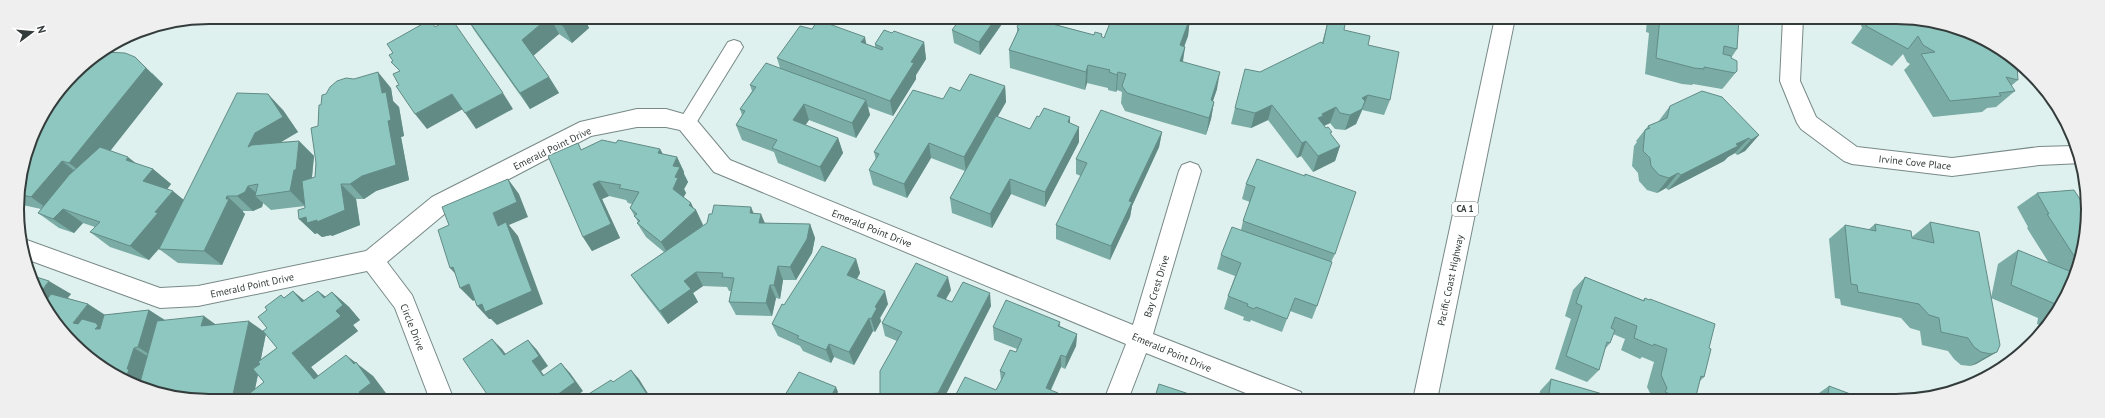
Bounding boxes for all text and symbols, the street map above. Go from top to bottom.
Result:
north arrow [12,12,52,52]
text: N [34,24,49,35]
street label: Emerald Point Drive [511,124,593,173]
street label: Irvine Cove Place [1878,152,1952,173]
road number: CA 1 [1452,202,1478,216]
street label: Emerald Point Drive [830,206,914,250]
street label: Pacific Coast Highway [1434,233,1467,327]
street label: Bay Crest Drive [1141,253,1172,319]
street label: Emerald Point Drive [209,270,295,301]
street label: Circle Drive [397,302,428,353]
street label: Emerald Point Drive [1130,330,1214,375]

